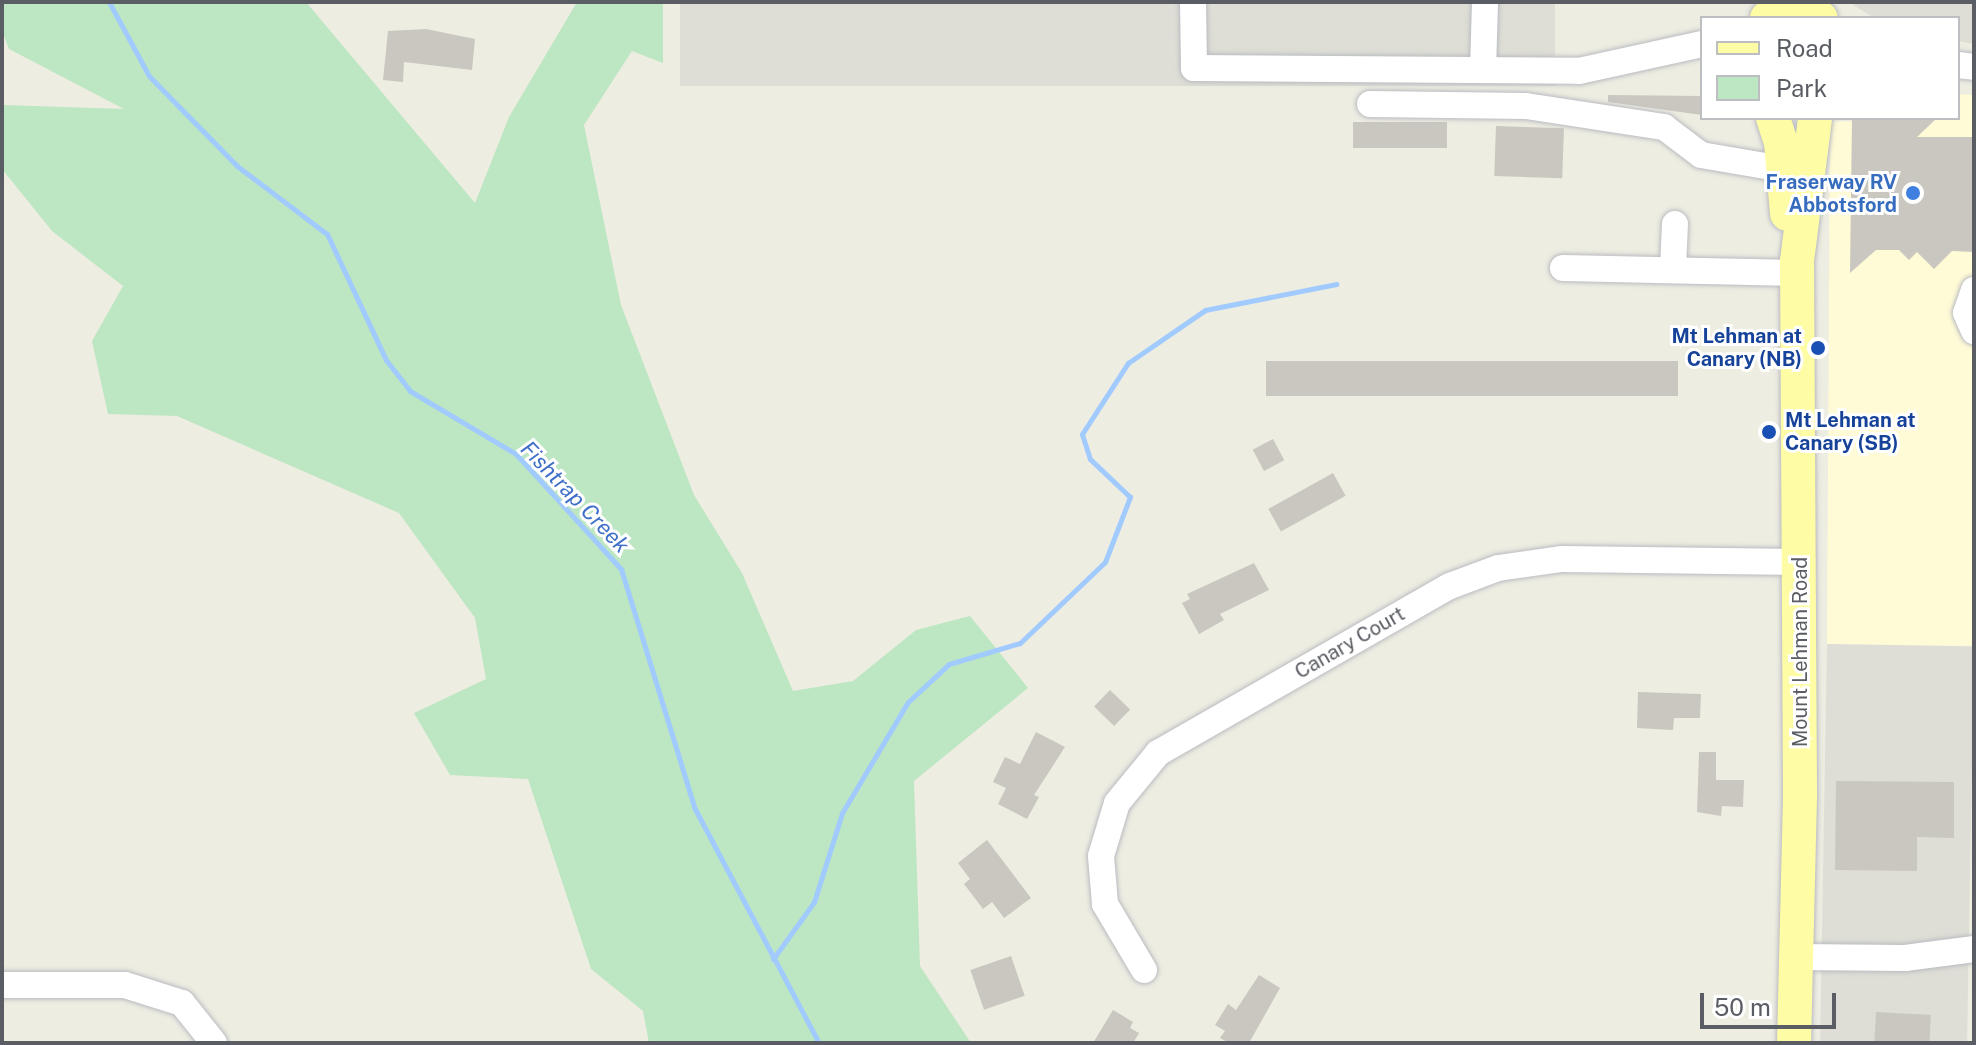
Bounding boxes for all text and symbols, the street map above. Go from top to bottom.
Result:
legend [1700,16,1960,120]
text: Road [1776,34,1833,62]
text: Park [1776,74,1827,102]
place label: Fraserway RV Abbotsford [1765,170,1897,217]
marker: Fraserway RV Abbotsford [1904,184,1922,202]
place label: Mt Lehman at Canary (NB) [1671,324,1802,371]
marker: Mt Lehman at Canary (NB) [1809,339,1827,357]
place label: Mt Lehman at Canary (SB) [1785,408,1916,455]
marker: Mt Lehman at Canary (SB) [1760,423,1778,441]
water label: Fishtrap Creek [515,436,635,558]
street label: Mount Lehman Road [1788,557,1812,747]
street label: Canary Court [1291,602,1409,684]
scale bar [1704,977,1840,1027]
text: 50 m [1714,993,1771,1021]

